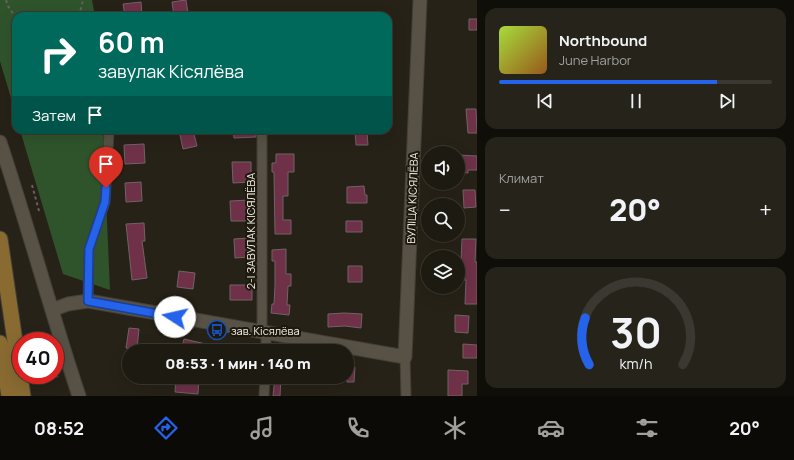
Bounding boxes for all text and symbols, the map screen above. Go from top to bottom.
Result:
text: 60 m [98,23,165,61]
icon: right [32,28,84,80]
text: Northbound [559,30,647,51]
text: June Harbor [559,51,632,69]
text: завулак Кісялёва [98,59,244,83]
icon: previous [534,90,556,112]
icon: pause [625,90,647,112]
icon: next [716,90,738,112]
icon: arrive [84,104,106,126]
text: Затем [32,105,76,126]
map controls [421,146,465,294]
button: sound [421,146,465,190]
pin [89,147,123,188]
street label: ВУЛІЦА КІСЯЛЁВА [403,152,421,244]
icon: arrive [95,153,117,175]
text: Климат [499,169,544,187]
street label: 2-І ЗАВУЛАК КІСЯЛЁВА [243,173,258,289]
text: 20° [609,189,661,230]
text: − [499,195,511,225]
text: + [759,195,772,225]
button: search [421,198,465,242]
button: layers [421,250,465,294]
position arrow [154,296,196,338]
text: 30 [610,304,661,360]
bus stop icon: зав. Кісялёва [206,319,228,341]
place label: зав. Кісялёва [231,323,300,338]
speed limit sign: 40 [12,332,64,384]
text: 08:53 · 1 мин · 140 m [165,353,311,374]
text: km/h [619,354,652,373]
icon: directions [152,414,180,442]
icon: music [248,414,276,442]
icon: phone [344,414,372,442]
icon: climate [441,414,469,442]
icon: car [537,414,565,442]
icon: filters [633,414,661,442]
text: 08:52 [34,416,84,440]
text: 20° [729,416,760,440]

